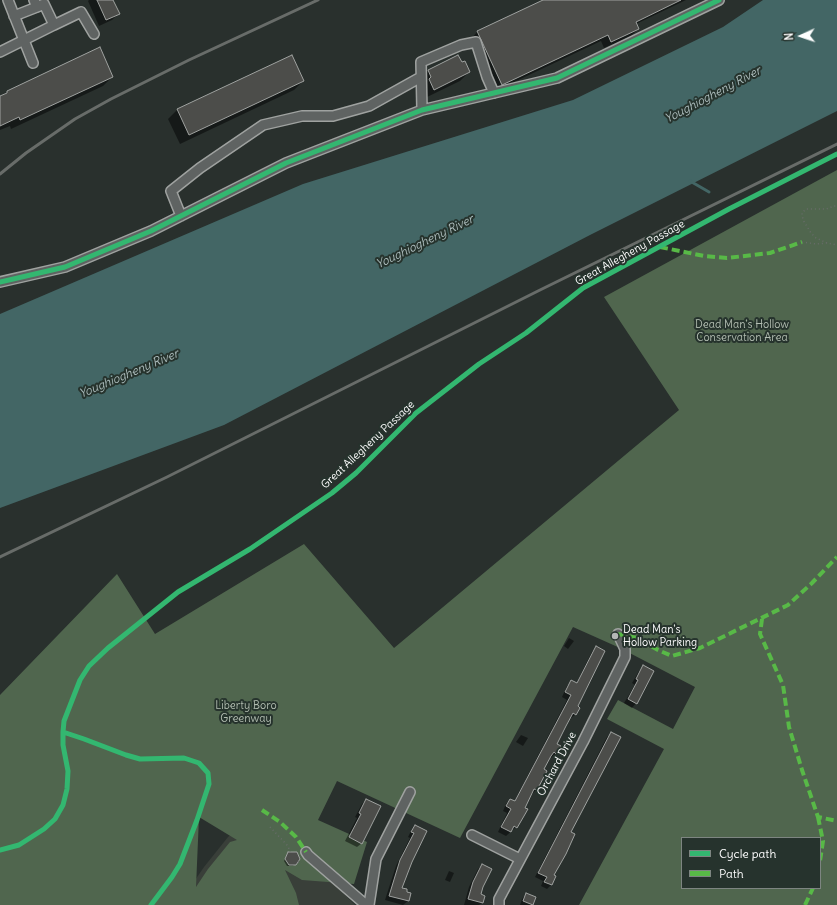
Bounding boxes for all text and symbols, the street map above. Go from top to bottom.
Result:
north arrow [781,16,821,56]
text: N [782,32,796,41]
water label: Youghiogheny River [662,64,764,126]
water label: Youghiogheny River [374,212,476,272]
street label: Great Allegheny Passage [573,217,687,289]
park label: Dead Man's Hollow Conservation Area [695,318,789,344]
water label: Youghiogheny River [77,347,181,401]
street label: Great Allegheny Passage [318,398,418,492]
place label: Dead Man's Hollow Parking [623,623,697,649]
marker: Dead Man's Hollow Parking [610,631,620,641]
park label: Liberty Boro Greenway [215,699,277,725]
street label: Orchard Drive [535,730,579,798]
legend [681,837,821,889]
text: Cycle path [719,846,776,861]
text: Path [719,866,744,881]

